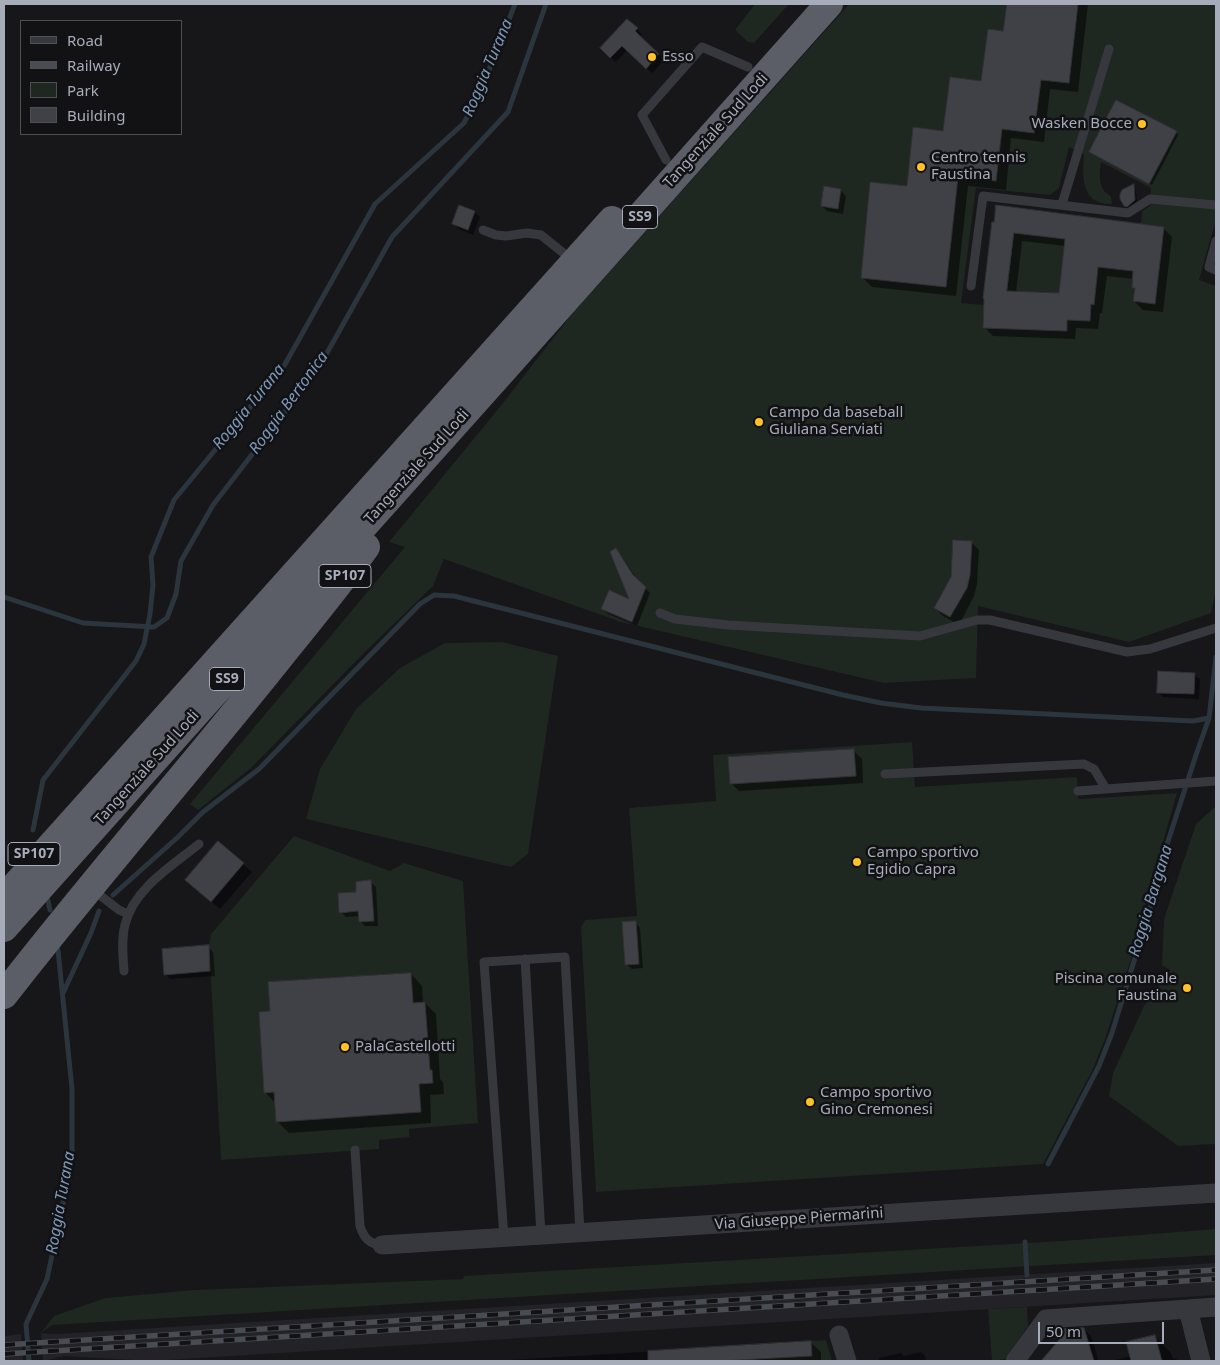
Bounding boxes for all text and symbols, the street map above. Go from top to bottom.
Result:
water label: Roggia Turana [459,16,517,120]
legend [20,20,182,135]
text: Road [67,30,103,50]
place label: Esso [662,48,694,66]
marker: Esso [646,51,658,63]
text: Railway [67,55,120,75]
street label: Tangenziale Sud Lodi [660,70,772,192]
text: Park [67,80,99,100]
text: Building [67,105,125,125]
place label: Wasken Bocce [1031,115,1132,133]
marker: Wasken Bocce [1136,118,1148,130]
place label: Centro tennis Faustina [931,149,1026,184]
marker: Centro tennis Faustina [915,161,927,173]
road number: SS9 [622,206,658,228]
water label: Roggia Bertonica [245,348,333,458]
water label: Roggia Turana [209,361,289,453]
place label: Campo da baseball Giuliana Serviati [769,404,903,439]
street label: Tangenziale Sud Lodi [361,406,473,528]
marker: Campo da baseball Giuliana Serviati [753,416,765,428]
road number: SP107 [319,564,371,588]
road number: SS9 [210,668,244,691]
street label: Tangenziale Sud Lodi [91,707,203,829]
road number: SP107 [8,842,60,866]
water label: Roggia Bargana [1125,843,1177,959]
place label: Campo sportivo Egidio Capra [867,844,979,879]
marker: Campo sportivo Egidio Capra [851,856,863,868]
place label: Piscina comunale Faustina [1055,970,1177,1005]
marker: Piscina comunale Faustina [1181,982,1193,994]
place label: PalaCastellotti [355,1038,455,1056]
marker: PalaCastellotti [339,1041,351,1053]
place label: Campo sportivo Gino Cremonesi [820,1084,933,1119]
marker: Campo sportivo Gino Cremonesi [804,1096,816,1108]
water label: Roggia Turana [43,1150,79,1256]
street label: Via Giuseppe Piermarini [714,1204,884,1234]
scale bar [1040,1312,1166,1344]
text: 50 m [1046,1321,1081,1341]

